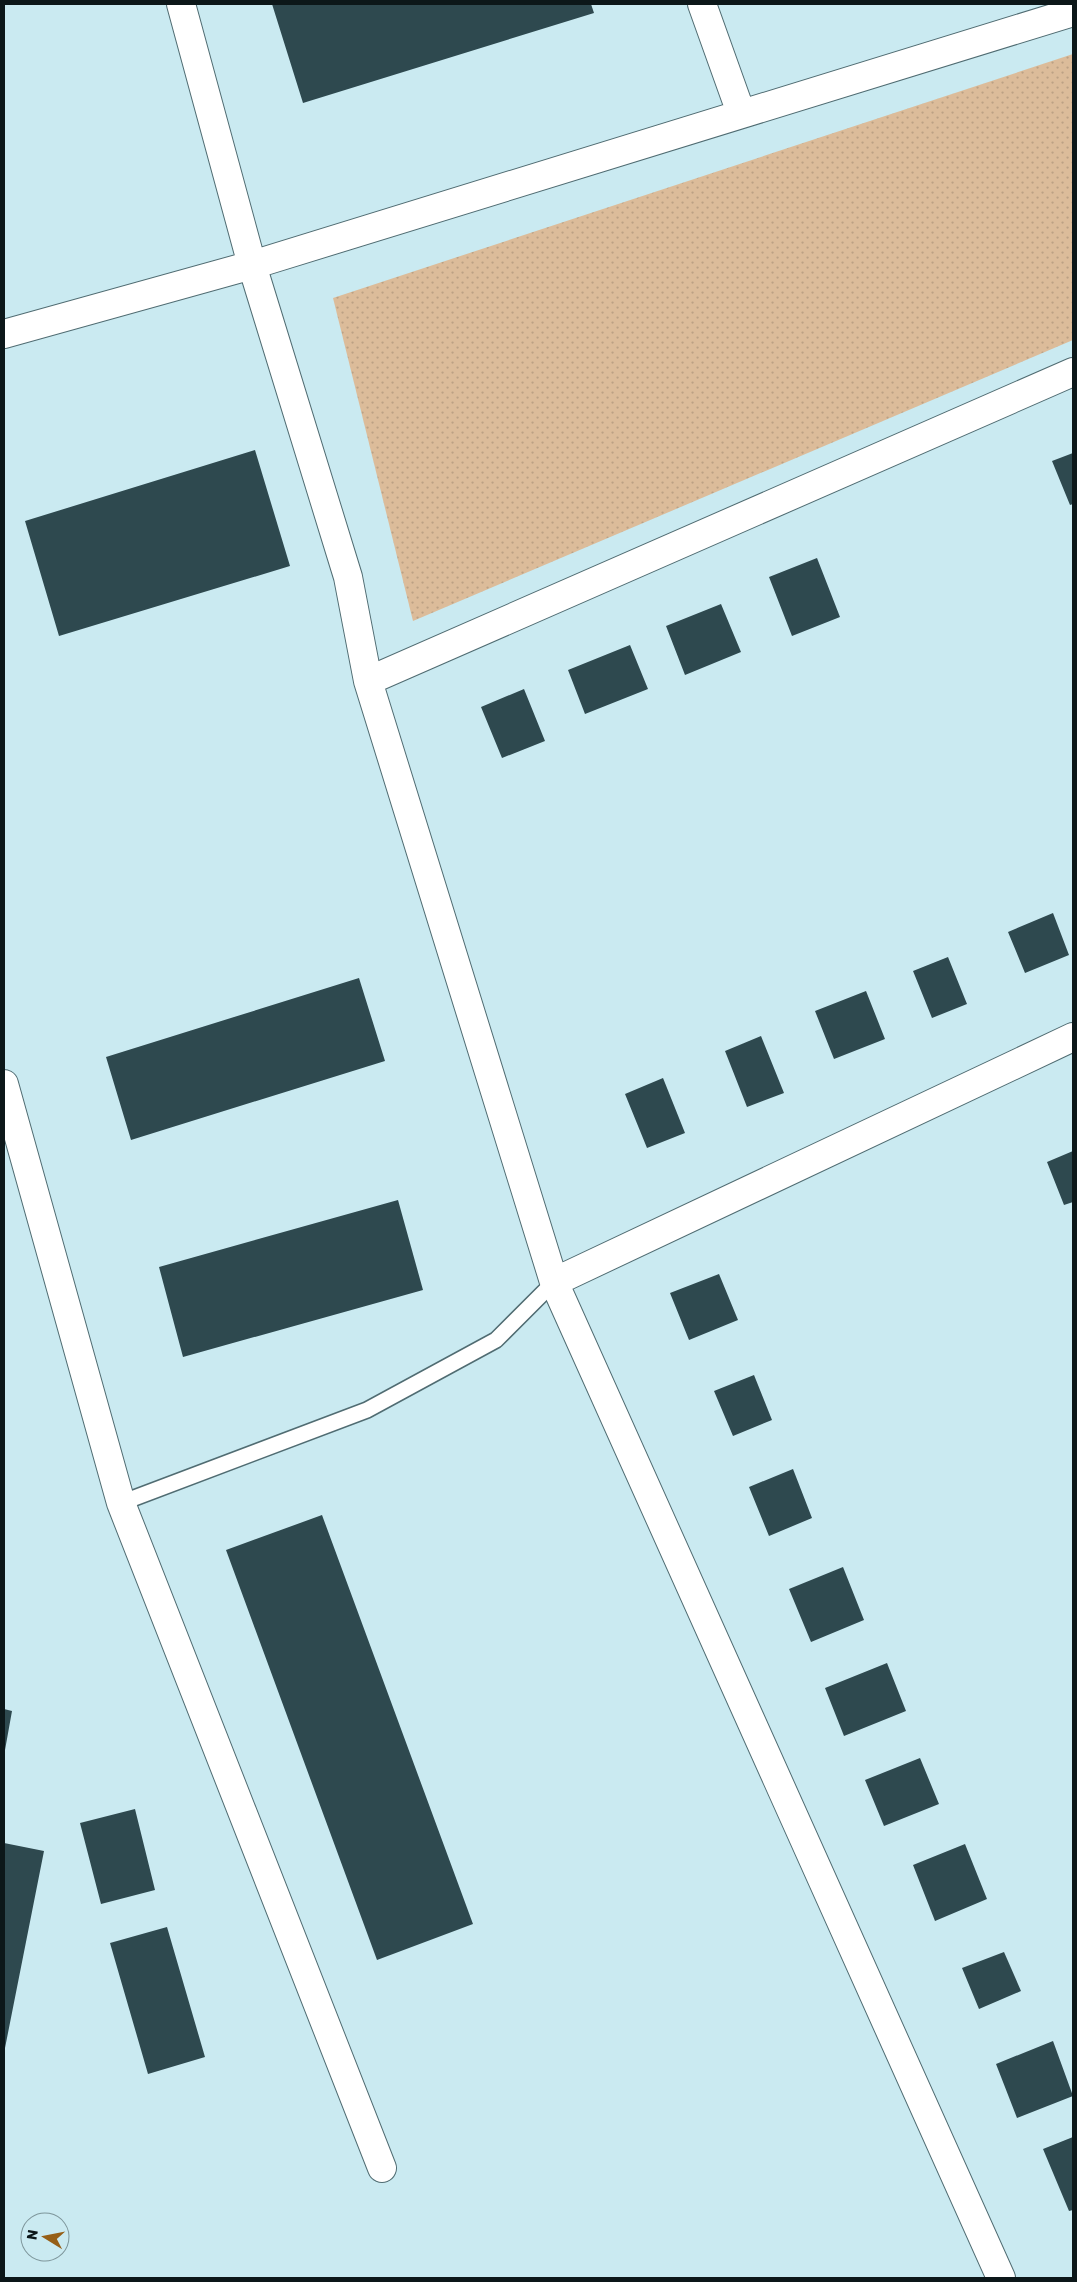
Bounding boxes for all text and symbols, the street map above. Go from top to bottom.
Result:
north arrow [20,2212,70,2262]
text: N [23,2228,42,2241]

